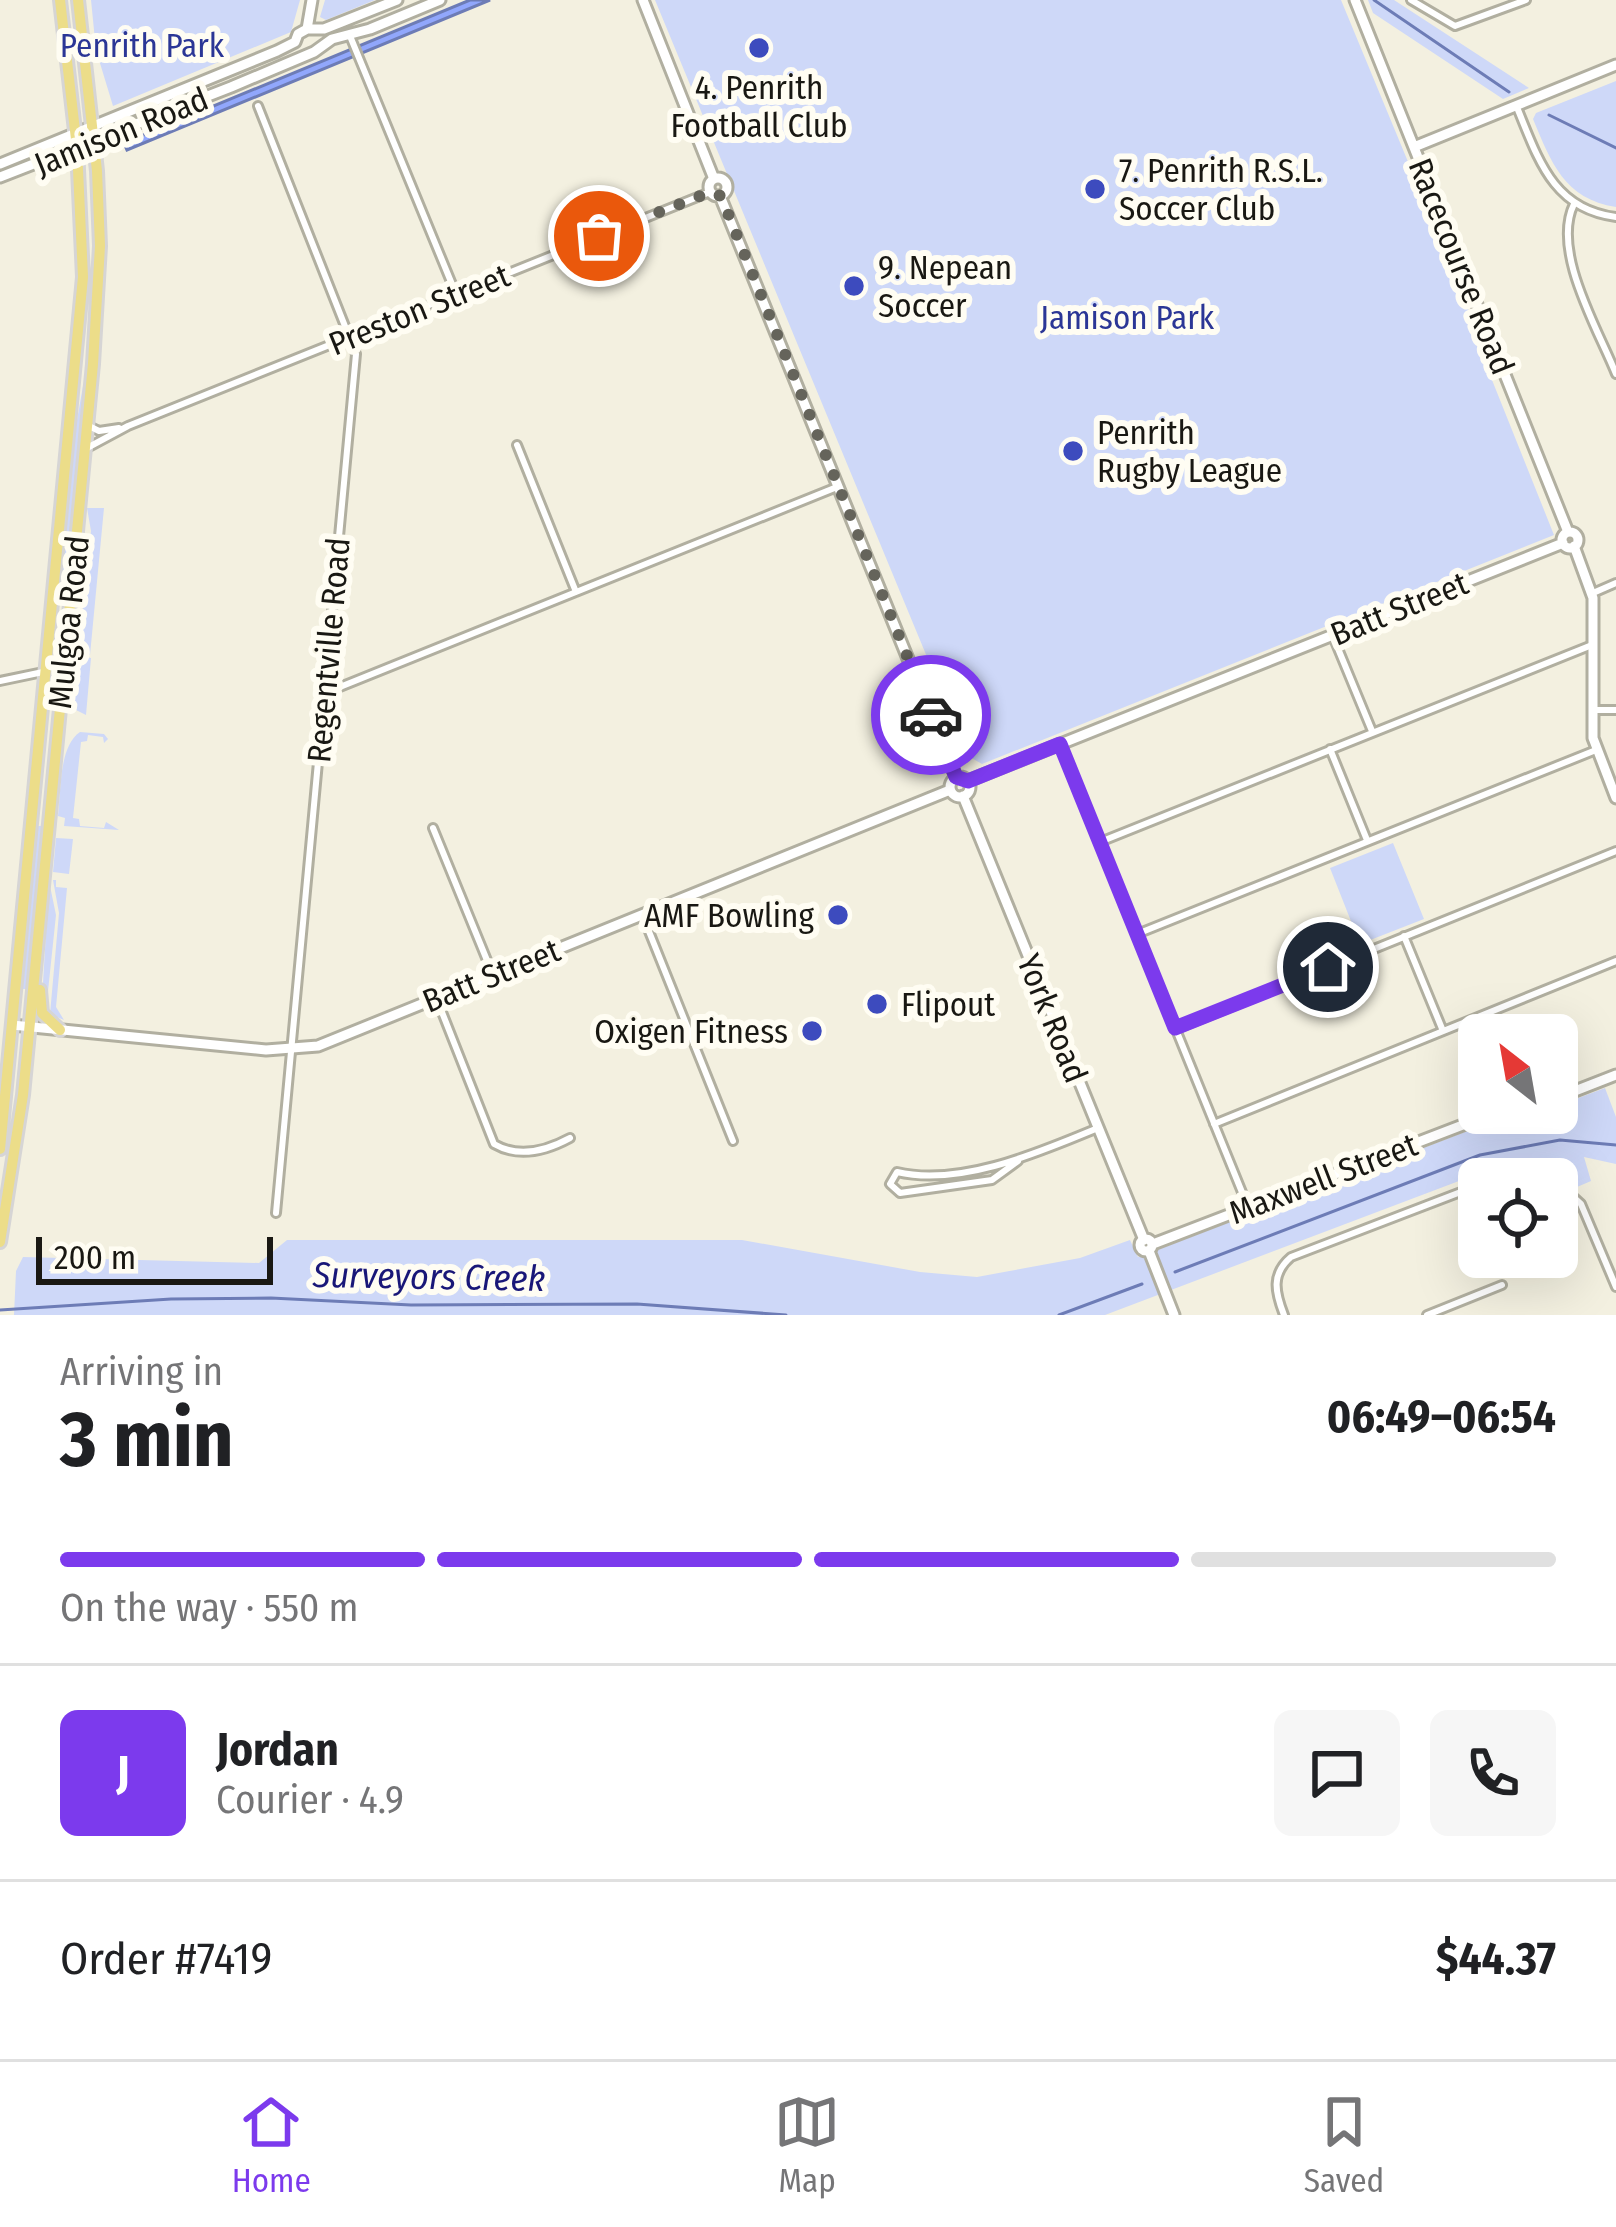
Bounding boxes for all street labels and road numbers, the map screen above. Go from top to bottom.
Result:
street label: Jamison Road [29,79,214,185]
street label: Racecourse Road [1400,153,1523,380]
street label: Preston Street [323,255,516,364]
street label: Mulgoa Road [40,534,98,711]
street label: Regentville Road [299,536,359,764]
street label: Batt Street [1325,563,1474,655]
street label: Batt Street [417,930,566,1022]
street label: York Road [1008,948,1096,1088]
street label: Maxwell Street [1224,1125,1423,1233]

